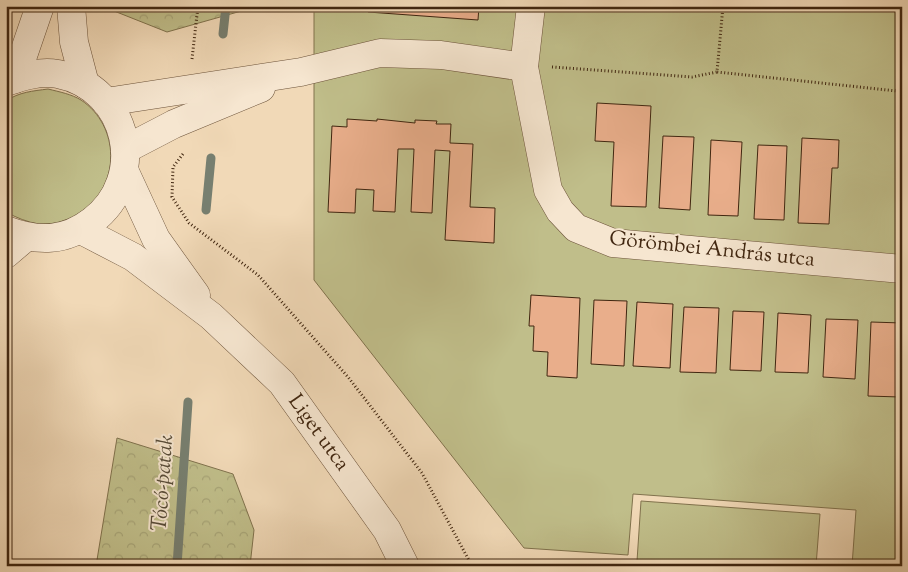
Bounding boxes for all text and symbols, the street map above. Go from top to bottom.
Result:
street label: Görömbei András utca [608,224,817,276]
street label: Liget utca [280,388,356,478]
water label: Tócó-patak [145,434,183,532]

